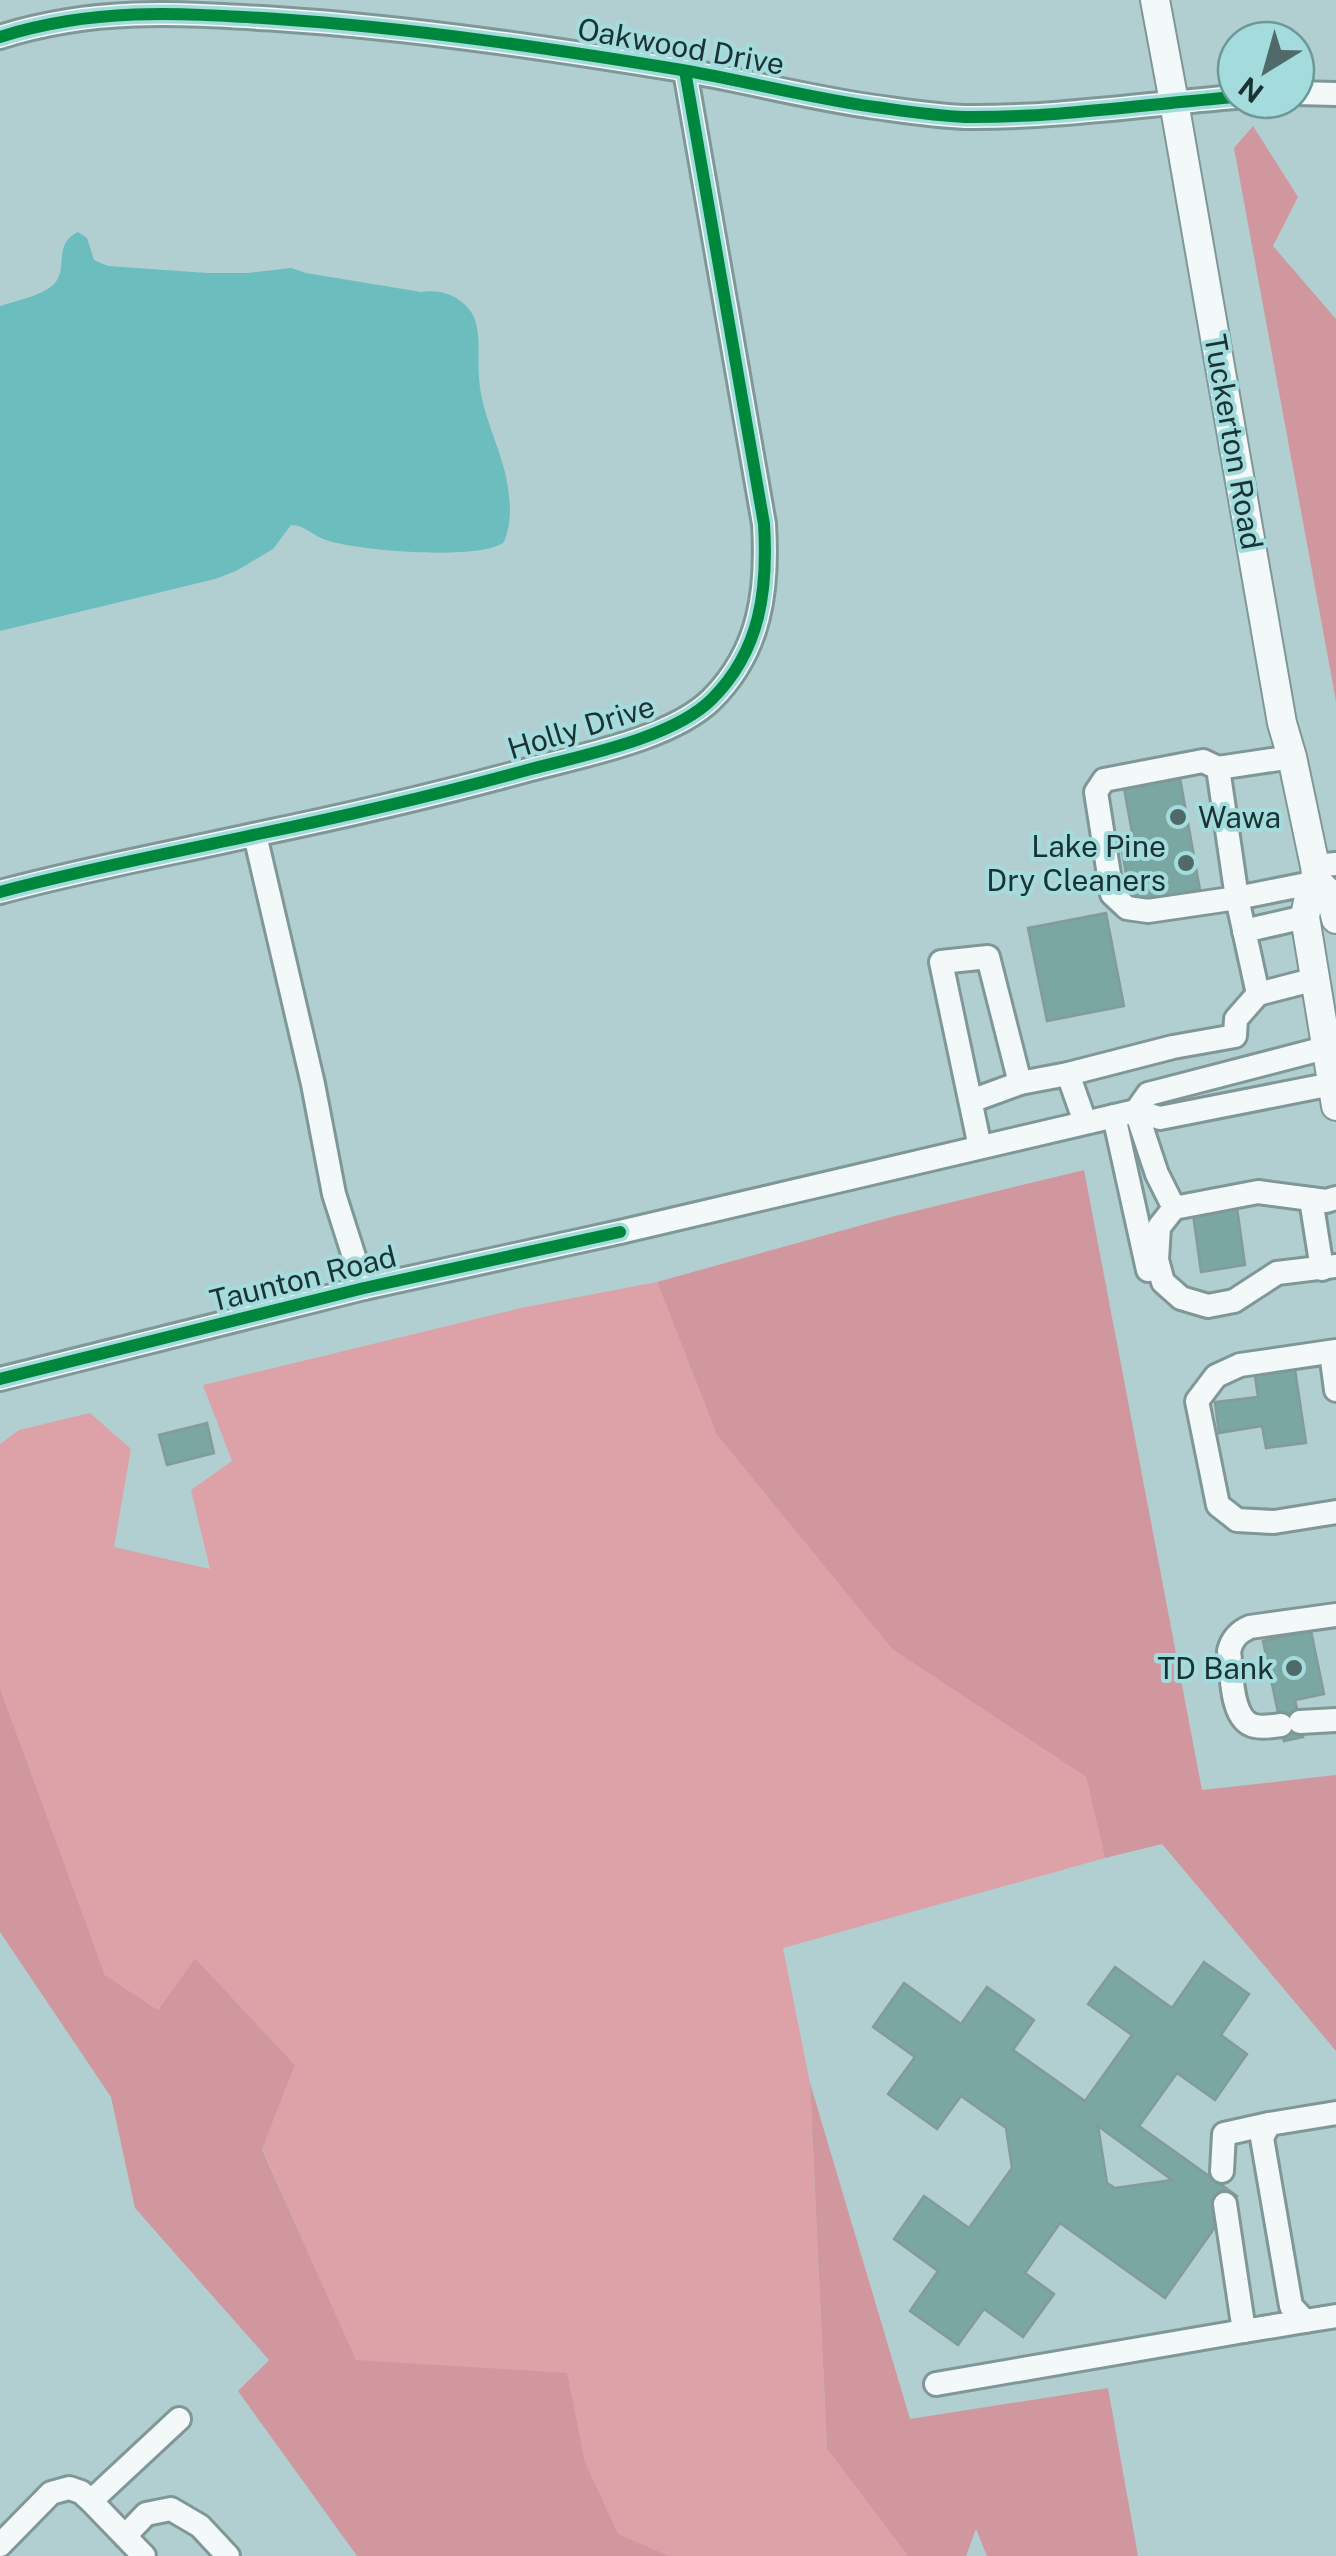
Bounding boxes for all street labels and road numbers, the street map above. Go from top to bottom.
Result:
street label: Oakwood Drive [575,10,787,82]
street label: Tuckerton Road [1197,332,1271,552]
street label: Holly Drive [503,688,659,766]
street label: Taunton Road [206,1237,400,1319]

